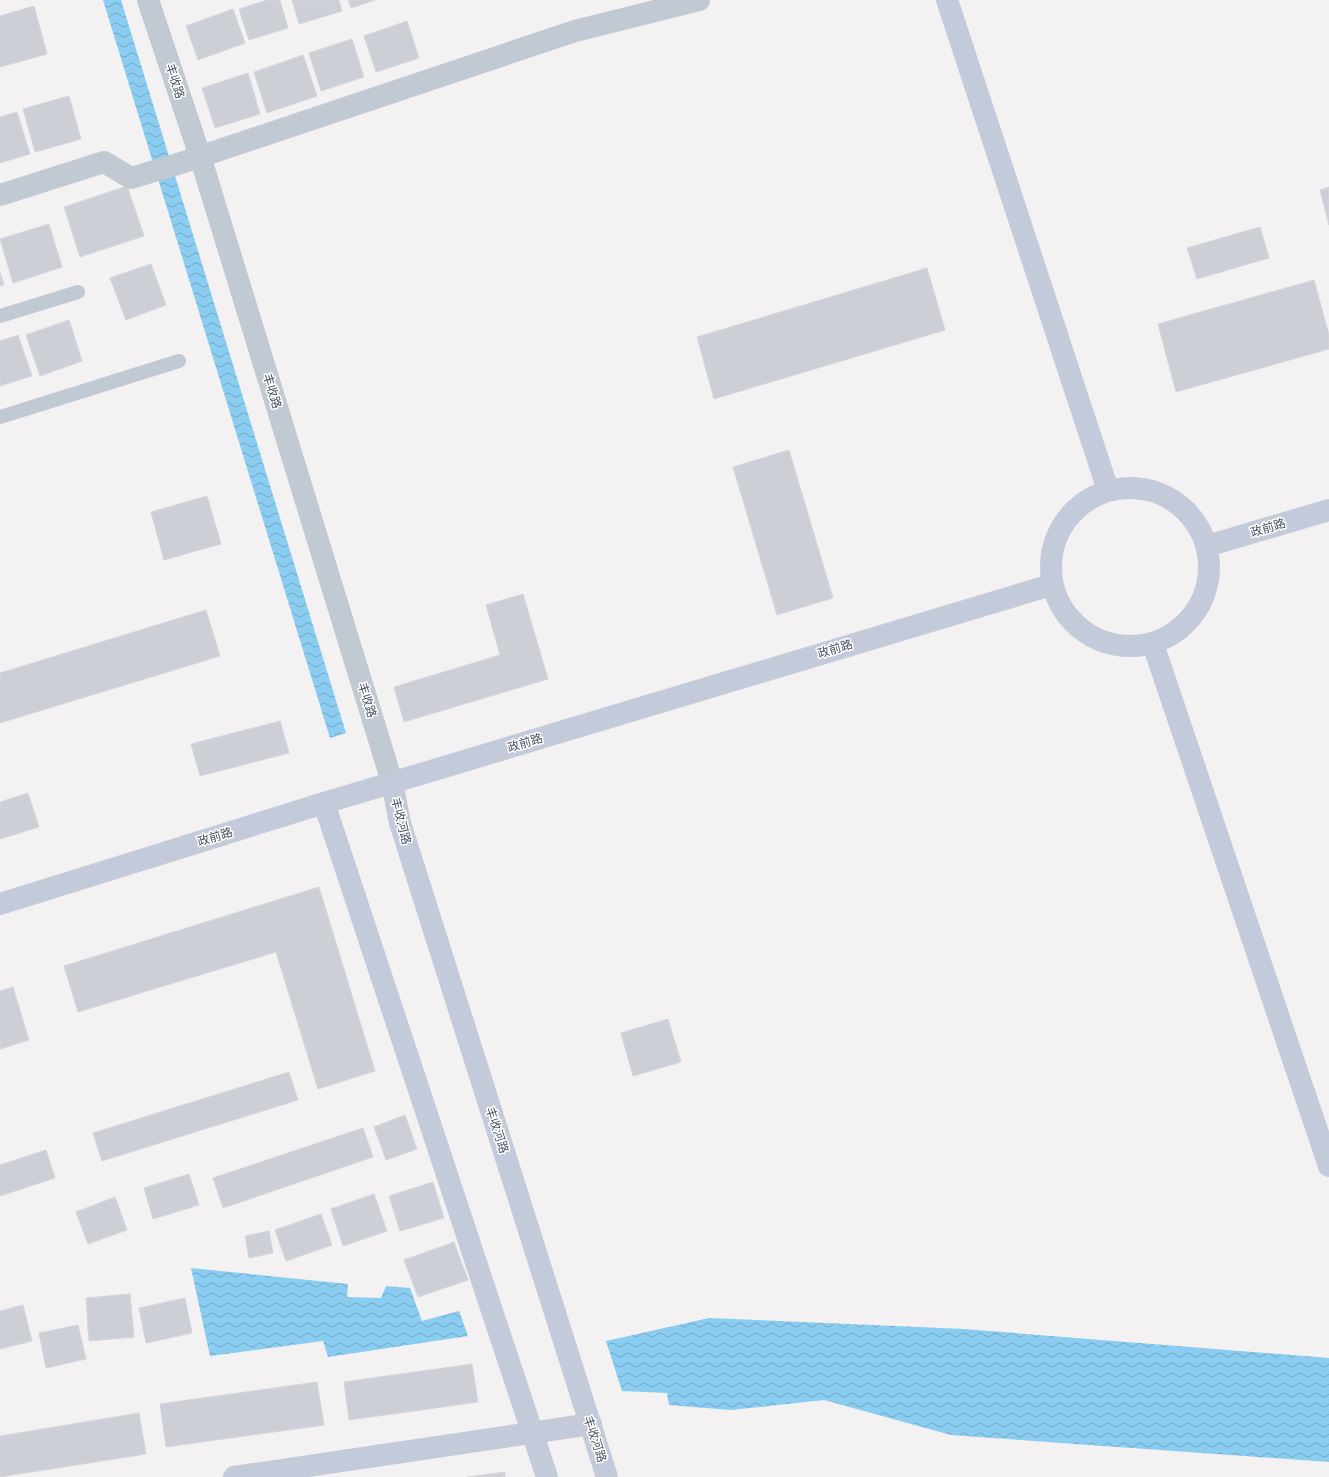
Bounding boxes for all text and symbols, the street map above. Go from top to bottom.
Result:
street label: 丰收路 [163,62,187,100]
street label: 丰收路 [260,372,284,410]
street label: 政前路 [1249,516,1287,540]
street label: 政前路 [816,637,854,661]
street label: 丰收路 [355,681,379,719]
street label: 政前路 [506,731,544,755]
street label: 丰收河路 [388,796,414,846]
street label: 政前路 [196,825,234,849]
street label: 丰收河路 [483,1105,511,1155]
street label: 丰收河路 [581,1414,609,1464]

